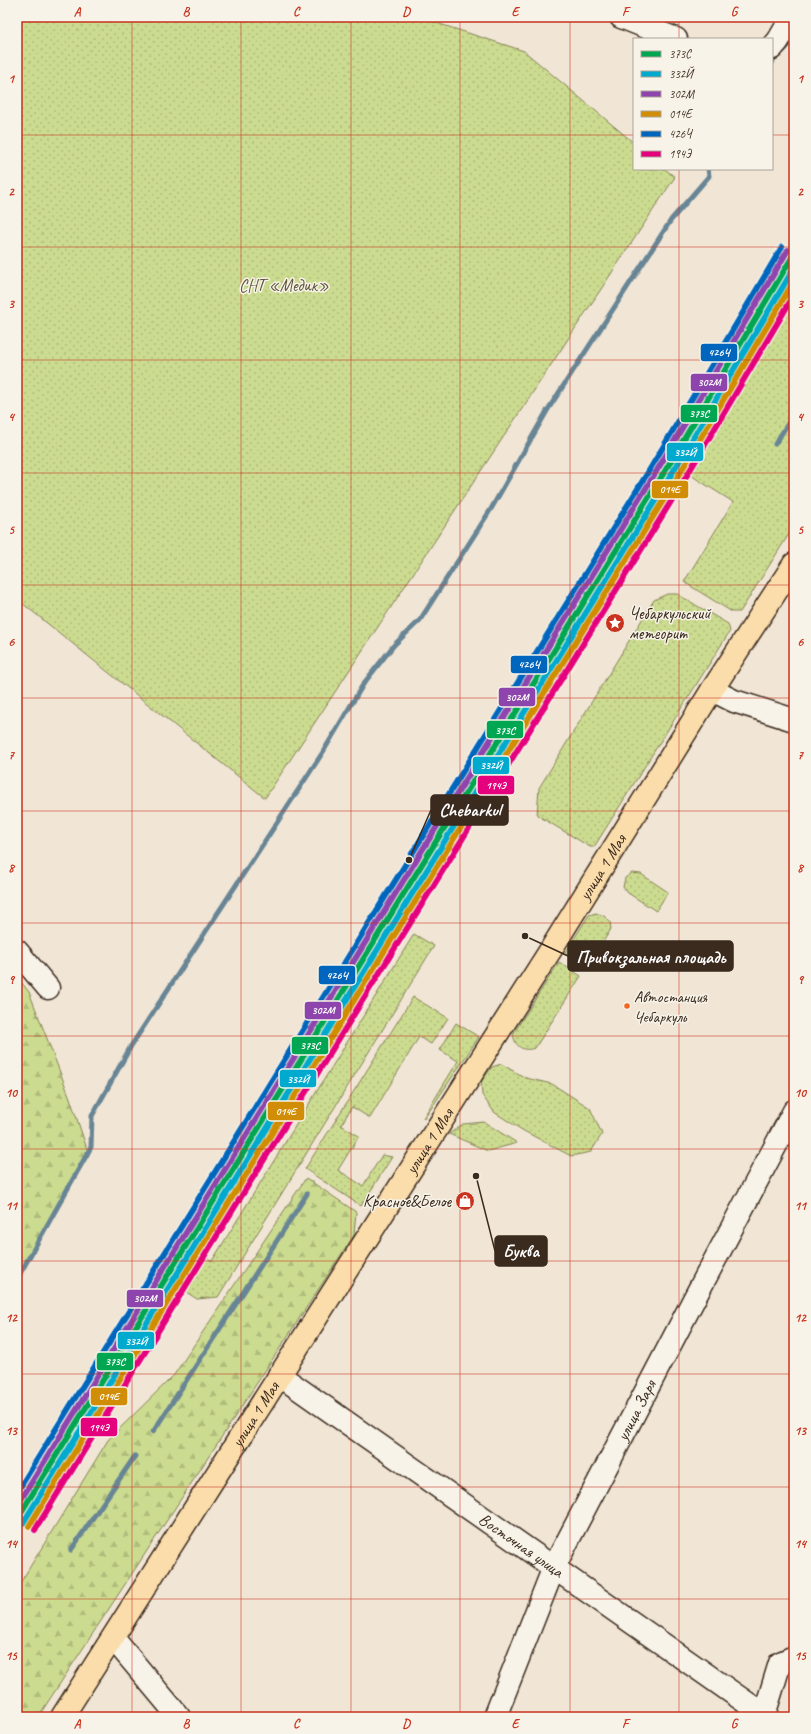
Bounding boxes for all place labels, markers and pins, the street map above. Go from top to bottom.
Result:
place label: Чебаркульский метеорит [629,603,711,644]
place icon: Чебаркульский метеорит [604,612,626,634]
callout: Chebarkul [431,795,508,825]
callout: Привокзальная площадь [568,941,733,971]
place label: Автостанция Чебаркуль [634,987,708,1027]
marker: Автостанция Чебаркуль [622,1001,632,1011]
shop icon: Красное&Белое [454,1190,476,1212]
place label: Красное&Белое [363,1191,452,1212]
callout: Буква [495,1236,547,1266]

